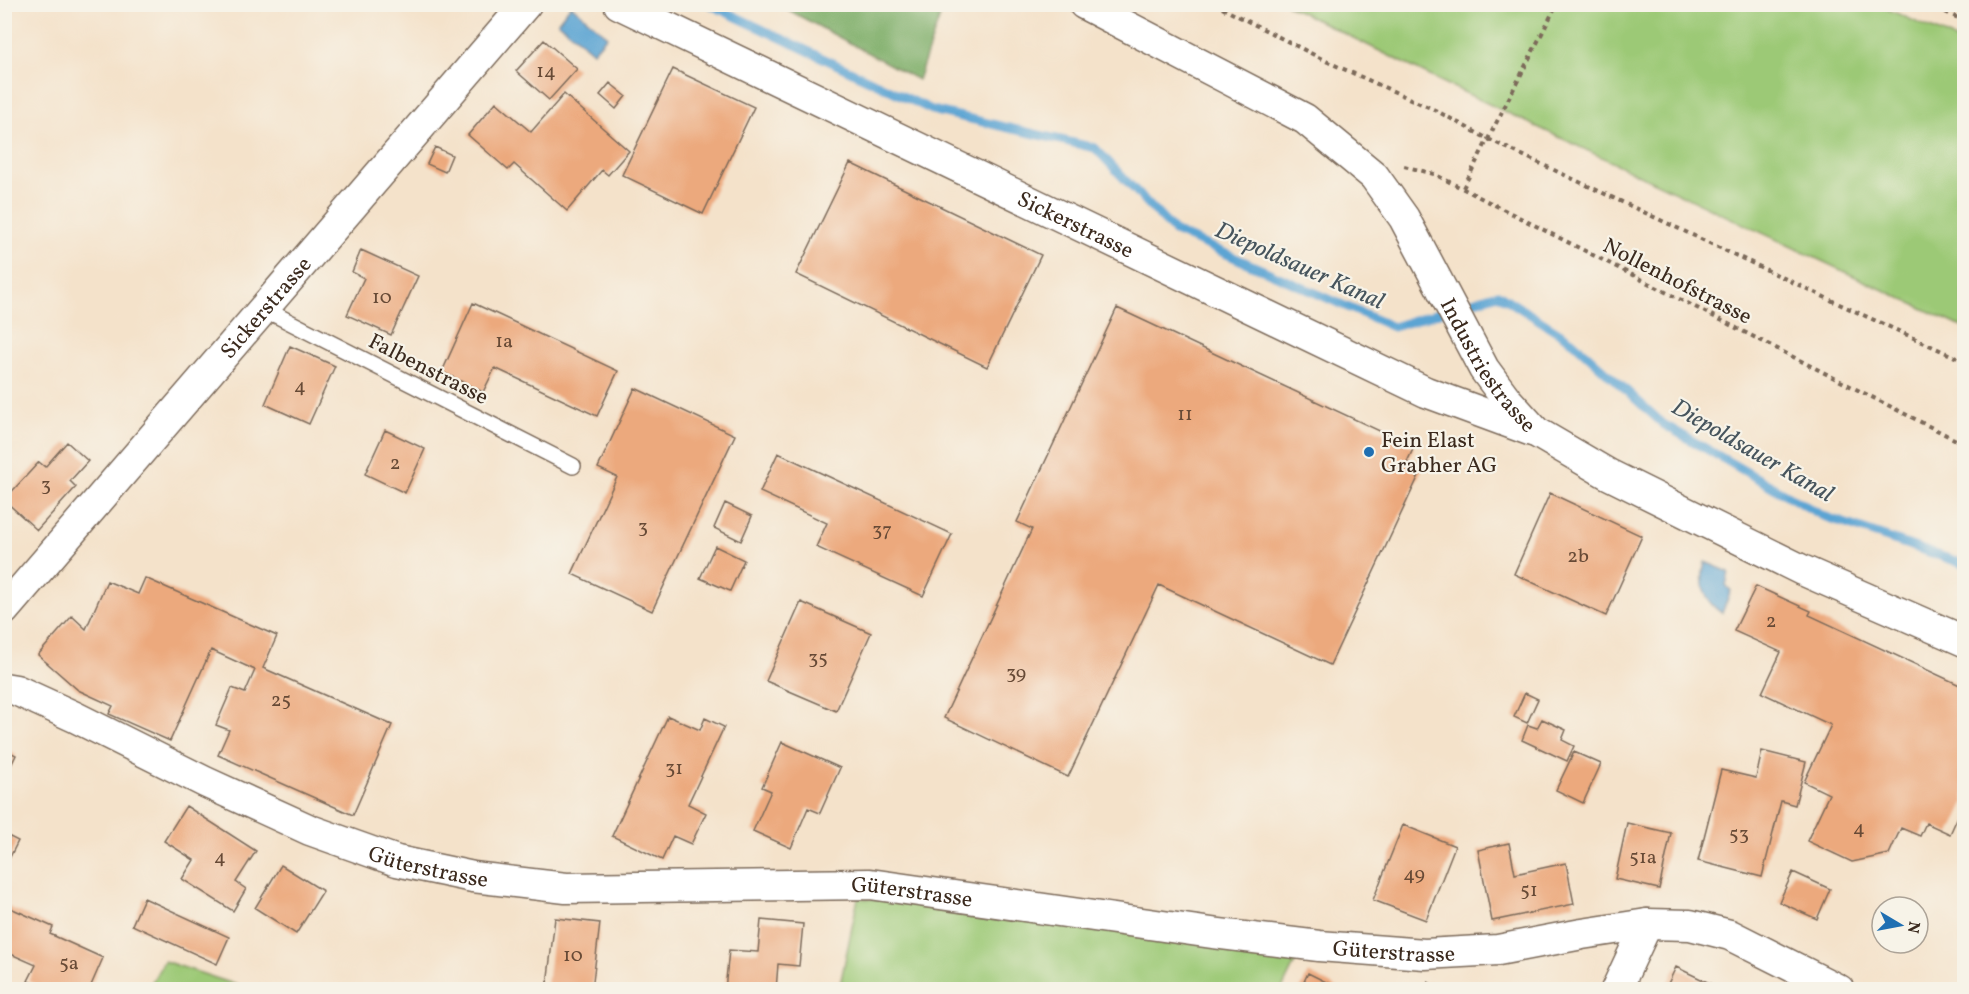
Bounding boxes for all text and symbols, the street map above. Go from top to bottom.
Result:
house number: 14 [536,58,556,86]
street label: Sickerstrasse [1011,185,1138,267]
water label: Diepoldsauer Kanal [1209,214,1389,319]
street label: Nollenhofstrasse [1597,231,1757,333]
street label: Sickerstrasse [214,251,320,366]
house number: 10 [372,284,392,312]
street label: Industriestrasse [1431,293,1542,440]
street label: Falbenstrasse [362,327,493,414]
house number: 1a [495,328,513,356]
house number: 4 [294,373,306,401]
water label: Diepoldsauer Kanal [1665,391,1839,512]
house number: 11 [1177,401,1193,429]
place label: Fein Elast Grabher AG [1381,426,1497,482]
marker: Fein Elast Grabher AG [1362,445,1376,459]
house number: 2 [390,450,400,478]
house number: 3 [41,472,51,500]
house number: 3 [638,514,648,542]
house number: 37 [872,517,892,545]
house number: 2b [1567,543,1589,571]
house number: 2 [1766,608,1776,636]
house number: 35 [808,645,828,673]
house number: 39 [1006,660,1026,688]
house number: 25 [271,687,291,715]
house number: 31 [665,755,683,783]
house number: 4 [1853,815,1865,843]
house number: 53 [1729,821,1749,849]
street label: Güterstrasse [363,839,490,897]
house number: 4 [214,844,226,872]
house number: 51a [1629,844,1657,872]
house number: 49 [1403,861,1425,889]
street label: Güterstrasse [851,871,974,917]
house number: 51 [1520,877,1538,905]
north arrow [1870,895,1930,955]
text: N [1901,920,1925,935]
street label: Güterstrasse [1332,934,1456,972]
house number: 10 [563,942,583,970]
house number: 5a [59,950,79,978]

